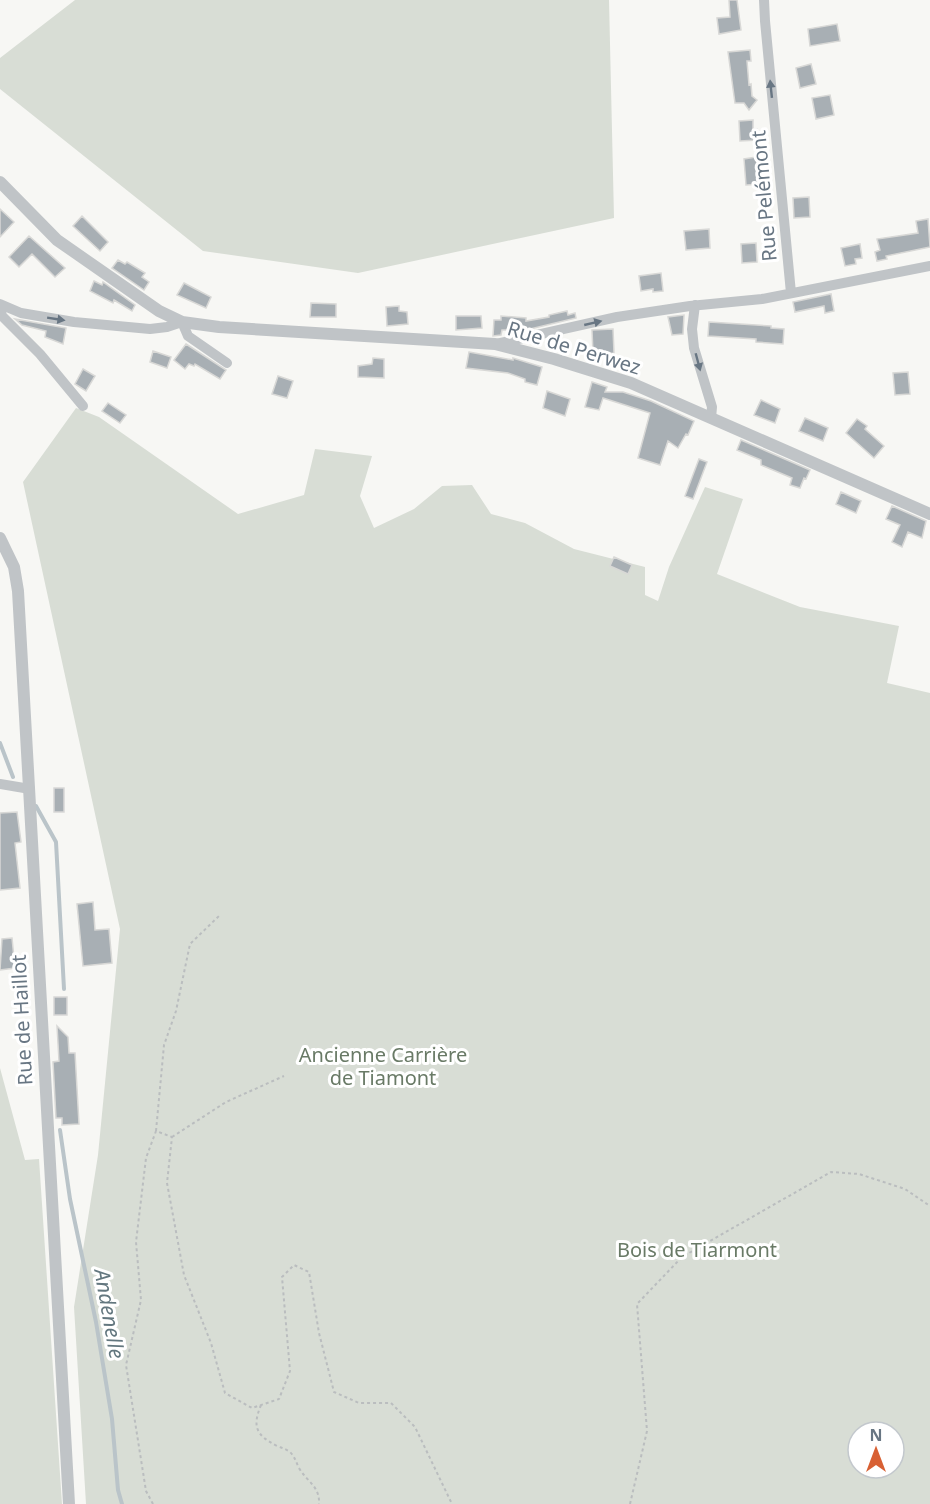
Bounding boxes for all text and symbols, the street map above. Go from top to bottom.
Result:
one-way arrow [766,79,776,98]
street label: Rue Pelémont [744,129,783,263]
street label: Rue de Perwez [504,314,644,381]
one-way arrow [47,315,66,324]
one-way arrow [584,317,603,327]
one-way arrow [693,353,703,371]
street label: Rue de Haillot [5,954,38,1086]
park label: Ancienne Carrière de Tiamont [299,1041,467,1091]
park label: Bois de Tiarmont [617,1236,777,1263]
water label: Andenelle [88,1265,132,1361]
north arrow [846,1420,906,1480]
text: N [869,1424,883,1446]

